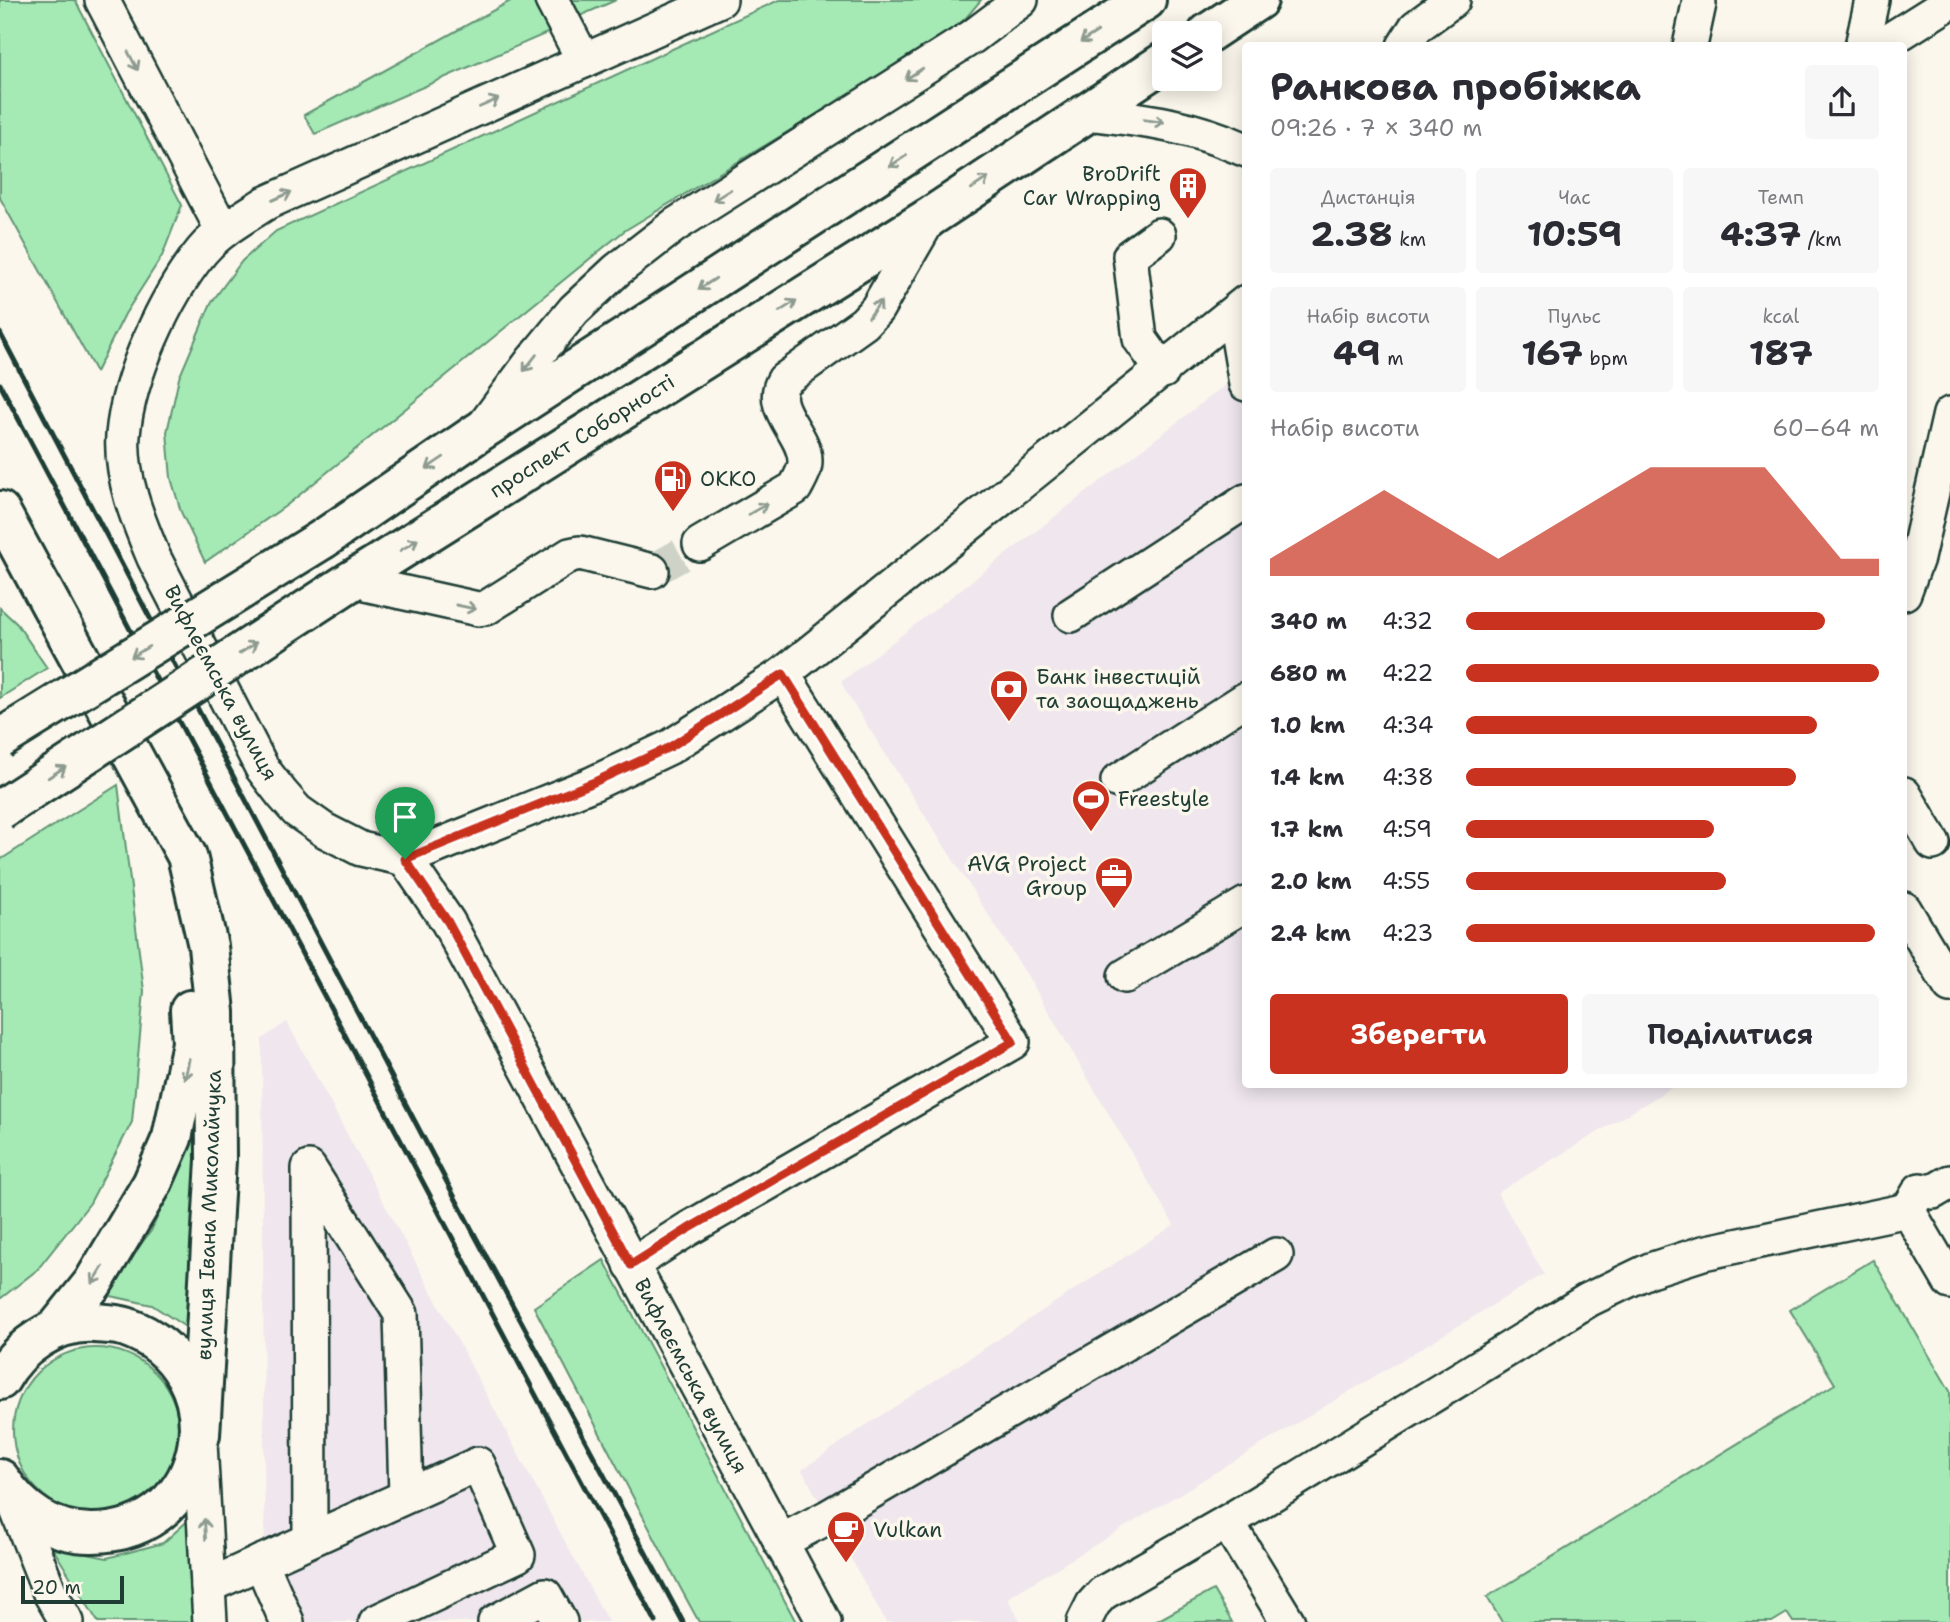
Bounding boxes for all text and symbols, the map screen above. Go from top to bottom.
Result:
map controls [1152,21,1222,91]
button: layers [1152,21,1222,91]
one-way arrow [1080,30,1099,44]
one-way arrow [126,50,140,70]
text: Ранкова пробіжка [1270,61,1641,112]
button: share [1805,65,1879,139]
one-way arrow [905,66,924,81]
one-way arrow [478,96,500,109]
text: 09:26 · 7 × 340 m [1270,113,1482,143]
one-way arrow [1142,115,1165,128]
one-way arrow [889,153,908,168]
place label: BroDrift Car Wrapping [1023,160,1161,212]
building icon: BroDrift Car Wrapping [1167,165,1209,220]
one-way arrow [970,176,989,191]
text: Дистанція [1321,185,1416,210]
text: Час [1558,185,1591,210]
text: Темп [1758,185,1804,210]
one-way arrow [713,188,732,203]
one-way arrow [270,189,292,202]
text: 2.38 [1310,210,1393,257]
text: 10:59 [1527,210,1622,257]
text: 4:37 [1720,210,1801,257]
text: km [1393,227,1426,252]
text: /km [1801,227,1842,252]
one-way arrow [698,277,717,292]
one-way arrow [778,298,798,312]
one-way arrow [868,300,883,318]
text: Набір висоти [1306,304,1430,329]
text: Пульс [1548,304,1601,329]
text: kcal [1762,304,1799,329]
text: 49 [1333,329,1381,376]
text: 167 [1521,329,1583,376]
text: 187 [1749,329,1813,376]
text: m [1381,346,1404,371]
text: bpm [1583,346,1628,371]
one-way arrow [523,353,538,372]
street label: проспект Соборності [484,368,680,504]
text: Набір висоти [1270,413,1420,443]
text: 60–64 m [1772,413,1879,443]
one-way arrow [425,456,445,470]
fuel station icon: ОККО [652,458,694,513]
place label: ОККО [700,465,756,493]
one-way arrow [748,502,768,516]
one-way arrow [399,537,418,552]
street label: Вифлеємська вулиця [158,580,284,786]
one-way arrow [454,600,477,614]
text: 340 m [1270,606,1347,636]
text: 4:32 [1382,606,1433,636]
one-way arrow [238,641,257,656]
one-way arrow [131,646,151,660]
text: 680 m [1270,658,1347,688]
text: 4:22 [1382,658,1433,688]
place label: Банк інвестицій та заощаджень [1036,663,1201,715]
bank icon: Банк інвестицій та заощаджень [988,668,1030,723]
text: 1.0 km [1270,710,1345,740]
text: 4:34 [1382,710,1434,740]
text: 1.4 km [1270,762,1344,792]
text: 4:38 [1382,762,1434,792]
one-way arrow [47,765,66,780]
sports icon: Freestyle [1070,778,1112,833]
place label: Freestyle [1118,785,1210,813]
pin [375,787,435,859]
icon: arrive [386,798,424,836]
text: 1.7 km [1270,814,1343,844]
text: 4:59 [1382,814,1432,844]
place label: AVG Project Group [967,850,1087,902]
office icon: AVG Project Group [1093,855,1135,910]
text: 2.0 km [1270,866,1352,896]
text: 4:55 [1382,866,1430,896]
text: 2.4 km [1270,918,1351,948]
text: 4:23 [1382,918,1433,948]
button: Зберегти [1270,994,1568,1074]
button: Поділитися [1582,994,1879,1074]
one-way arrow [179,1057,193,1080]
street label: вулиця Івана Миколайчука [190,1069,228,1361]
one-way arrow [90,1265,104,1285]
street label: Вифлеємська вулиця [628,1273,754,1479]
cafe icon: Vulkan [825,1509,867,1564]
place label: Vulkan [873,1516,942,1544]
one-way arrow [198,1519,211,1541]
scale bar [21,1573,124,1605]
text: 20 m [32,1575,81,1600]

